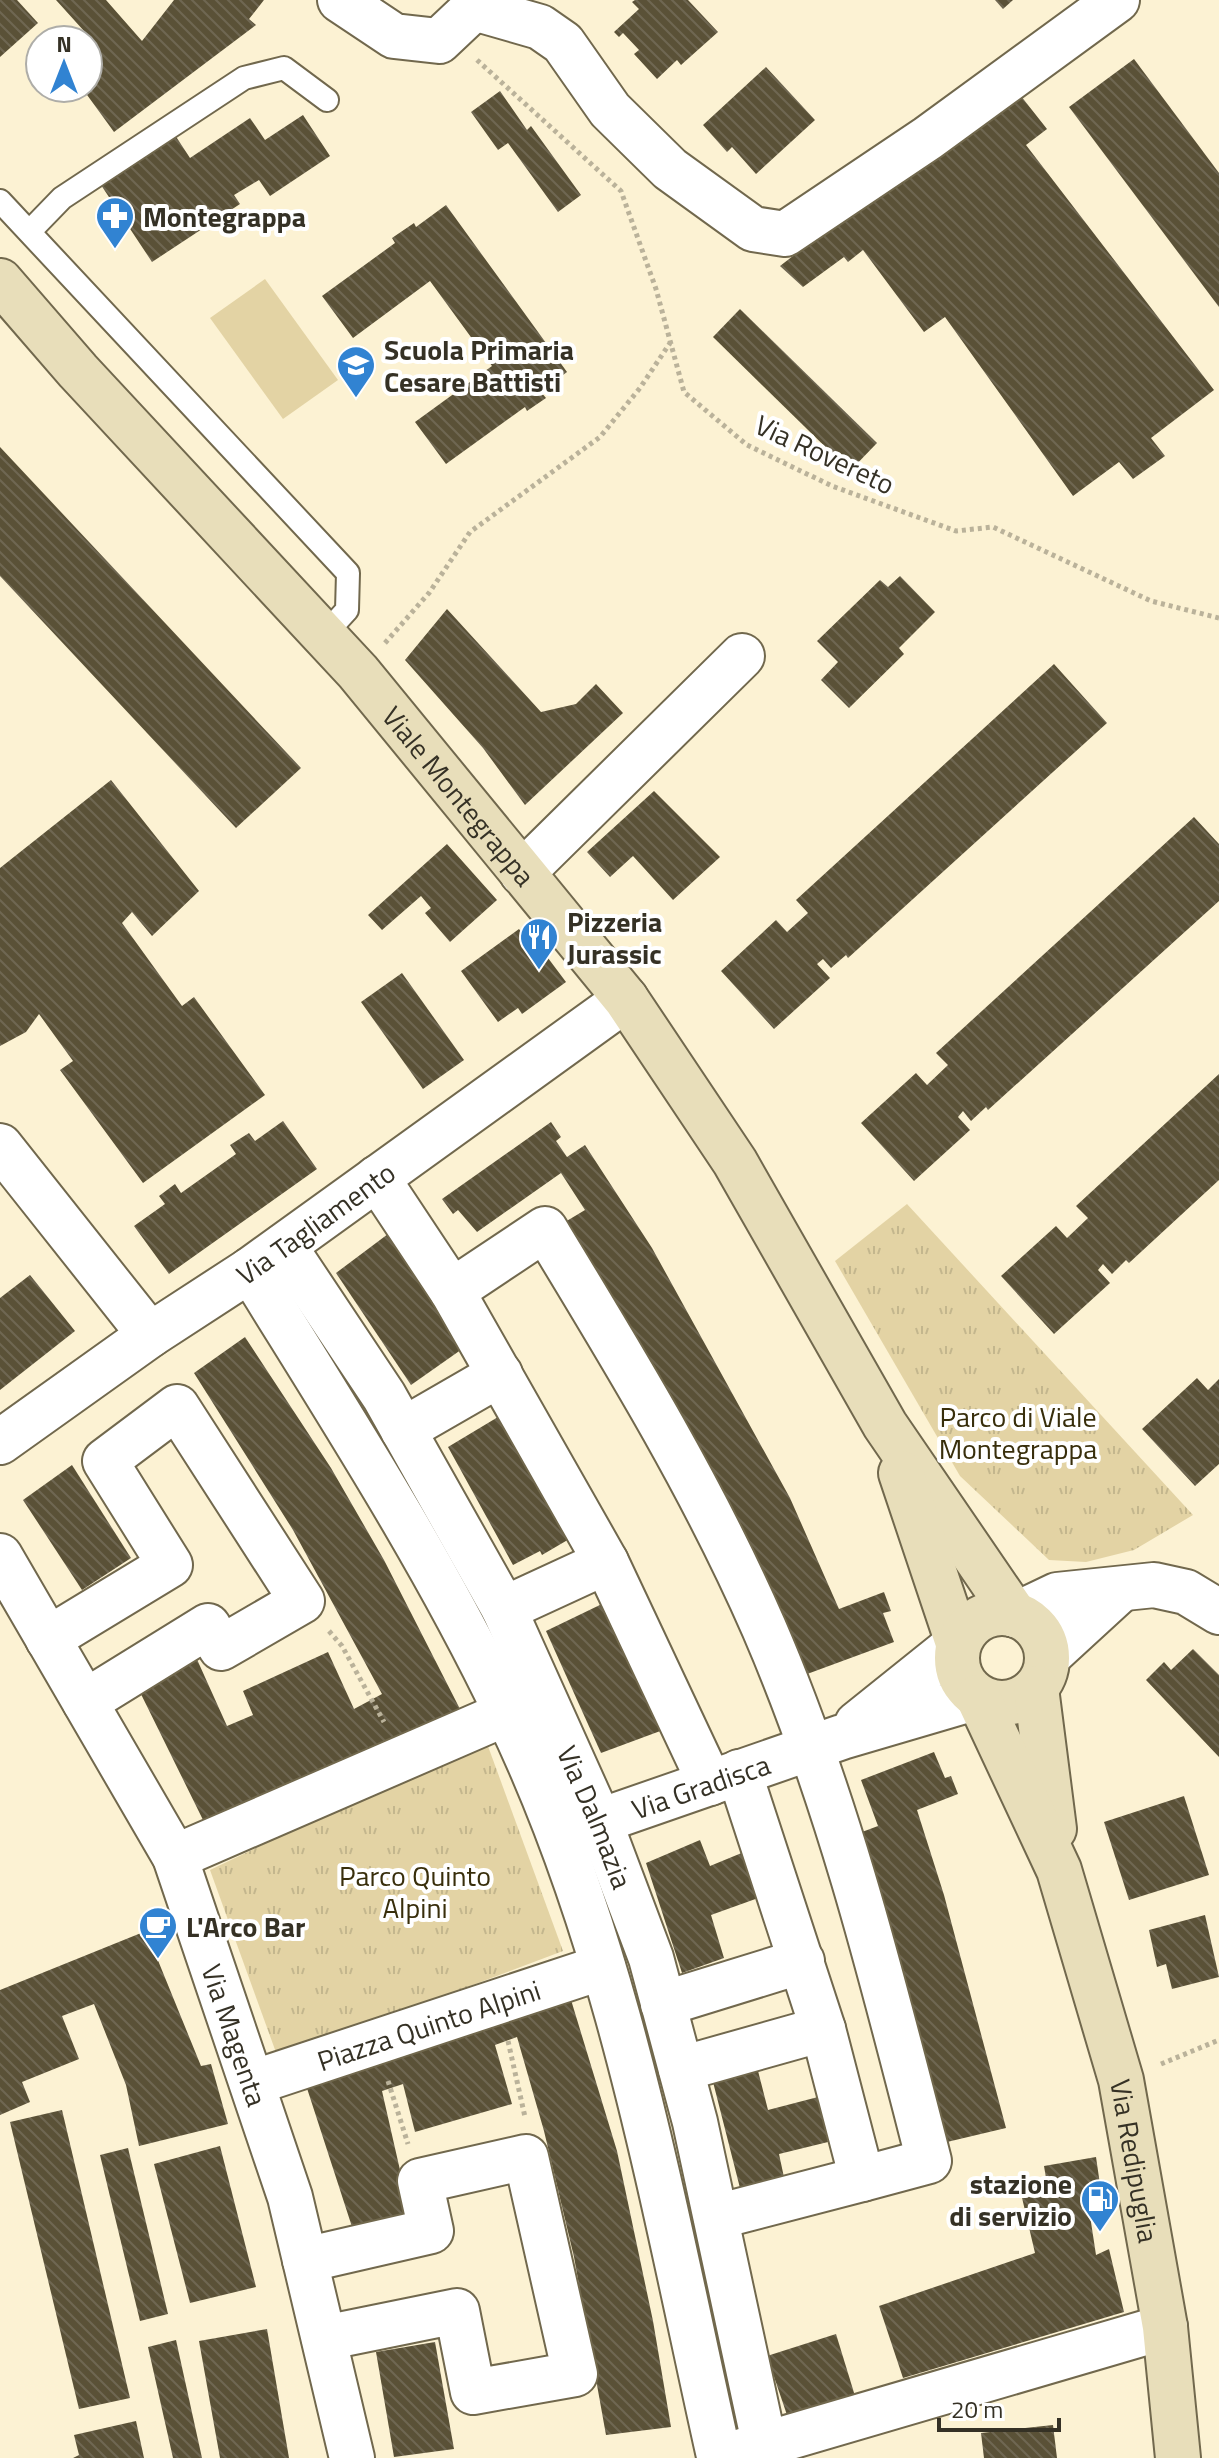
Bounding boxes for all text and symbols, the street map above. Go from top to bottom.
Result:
north arrow [24,24,104,104]
text: N [56,27,72,61]
pharmacy icon: Montegrappa [94,195,136,250]
place label: Montegrappa [143,195,306,238]
place label: Scuola Primaria Cesare Battisti [384,328,574,403]
school or university icon: Scuola Primaria Cesare Battisti [335,344,377,399]
street label: Via Rovereto [748,403,902,505]
street label: Viale Montegrappa [372,696,546,895]
place label: Pizzeria Jurassic [567,900,662,975]
restaurant icon: Pizzeria Jurassic [518,916,560,971]
street label: Via Tagliamento [227,1151,404,1295]
park label: Parco di Viale Montegrappa [939,1395,1097,1470]
street label: Via Dalmazia [547,1738,644,1895]
street label: Via Gradisca [626,1742,776,1830]
park label: Parco Quinto Alpini [339,1854,491,1929]
cafe icon: L'Arco Bar [137,1905,179,1960]
place label: L'Arco Bar [186,1905,305,1948]
street label: Via Magenta [191,1958,279,2112]
street label: Piazza Quinto Alpini [311,1968,546,2082]
street label: Via Redipuglia [1100,2076,1171,2246]
place label: stazione di servizio [949,2162,1072,2237]
fuel station icon: stazione di servizio [1079,2178,1121,2233]
scale bar [939,2382,1059,2432]
text: 20 m [951,2391,1003,2427]

